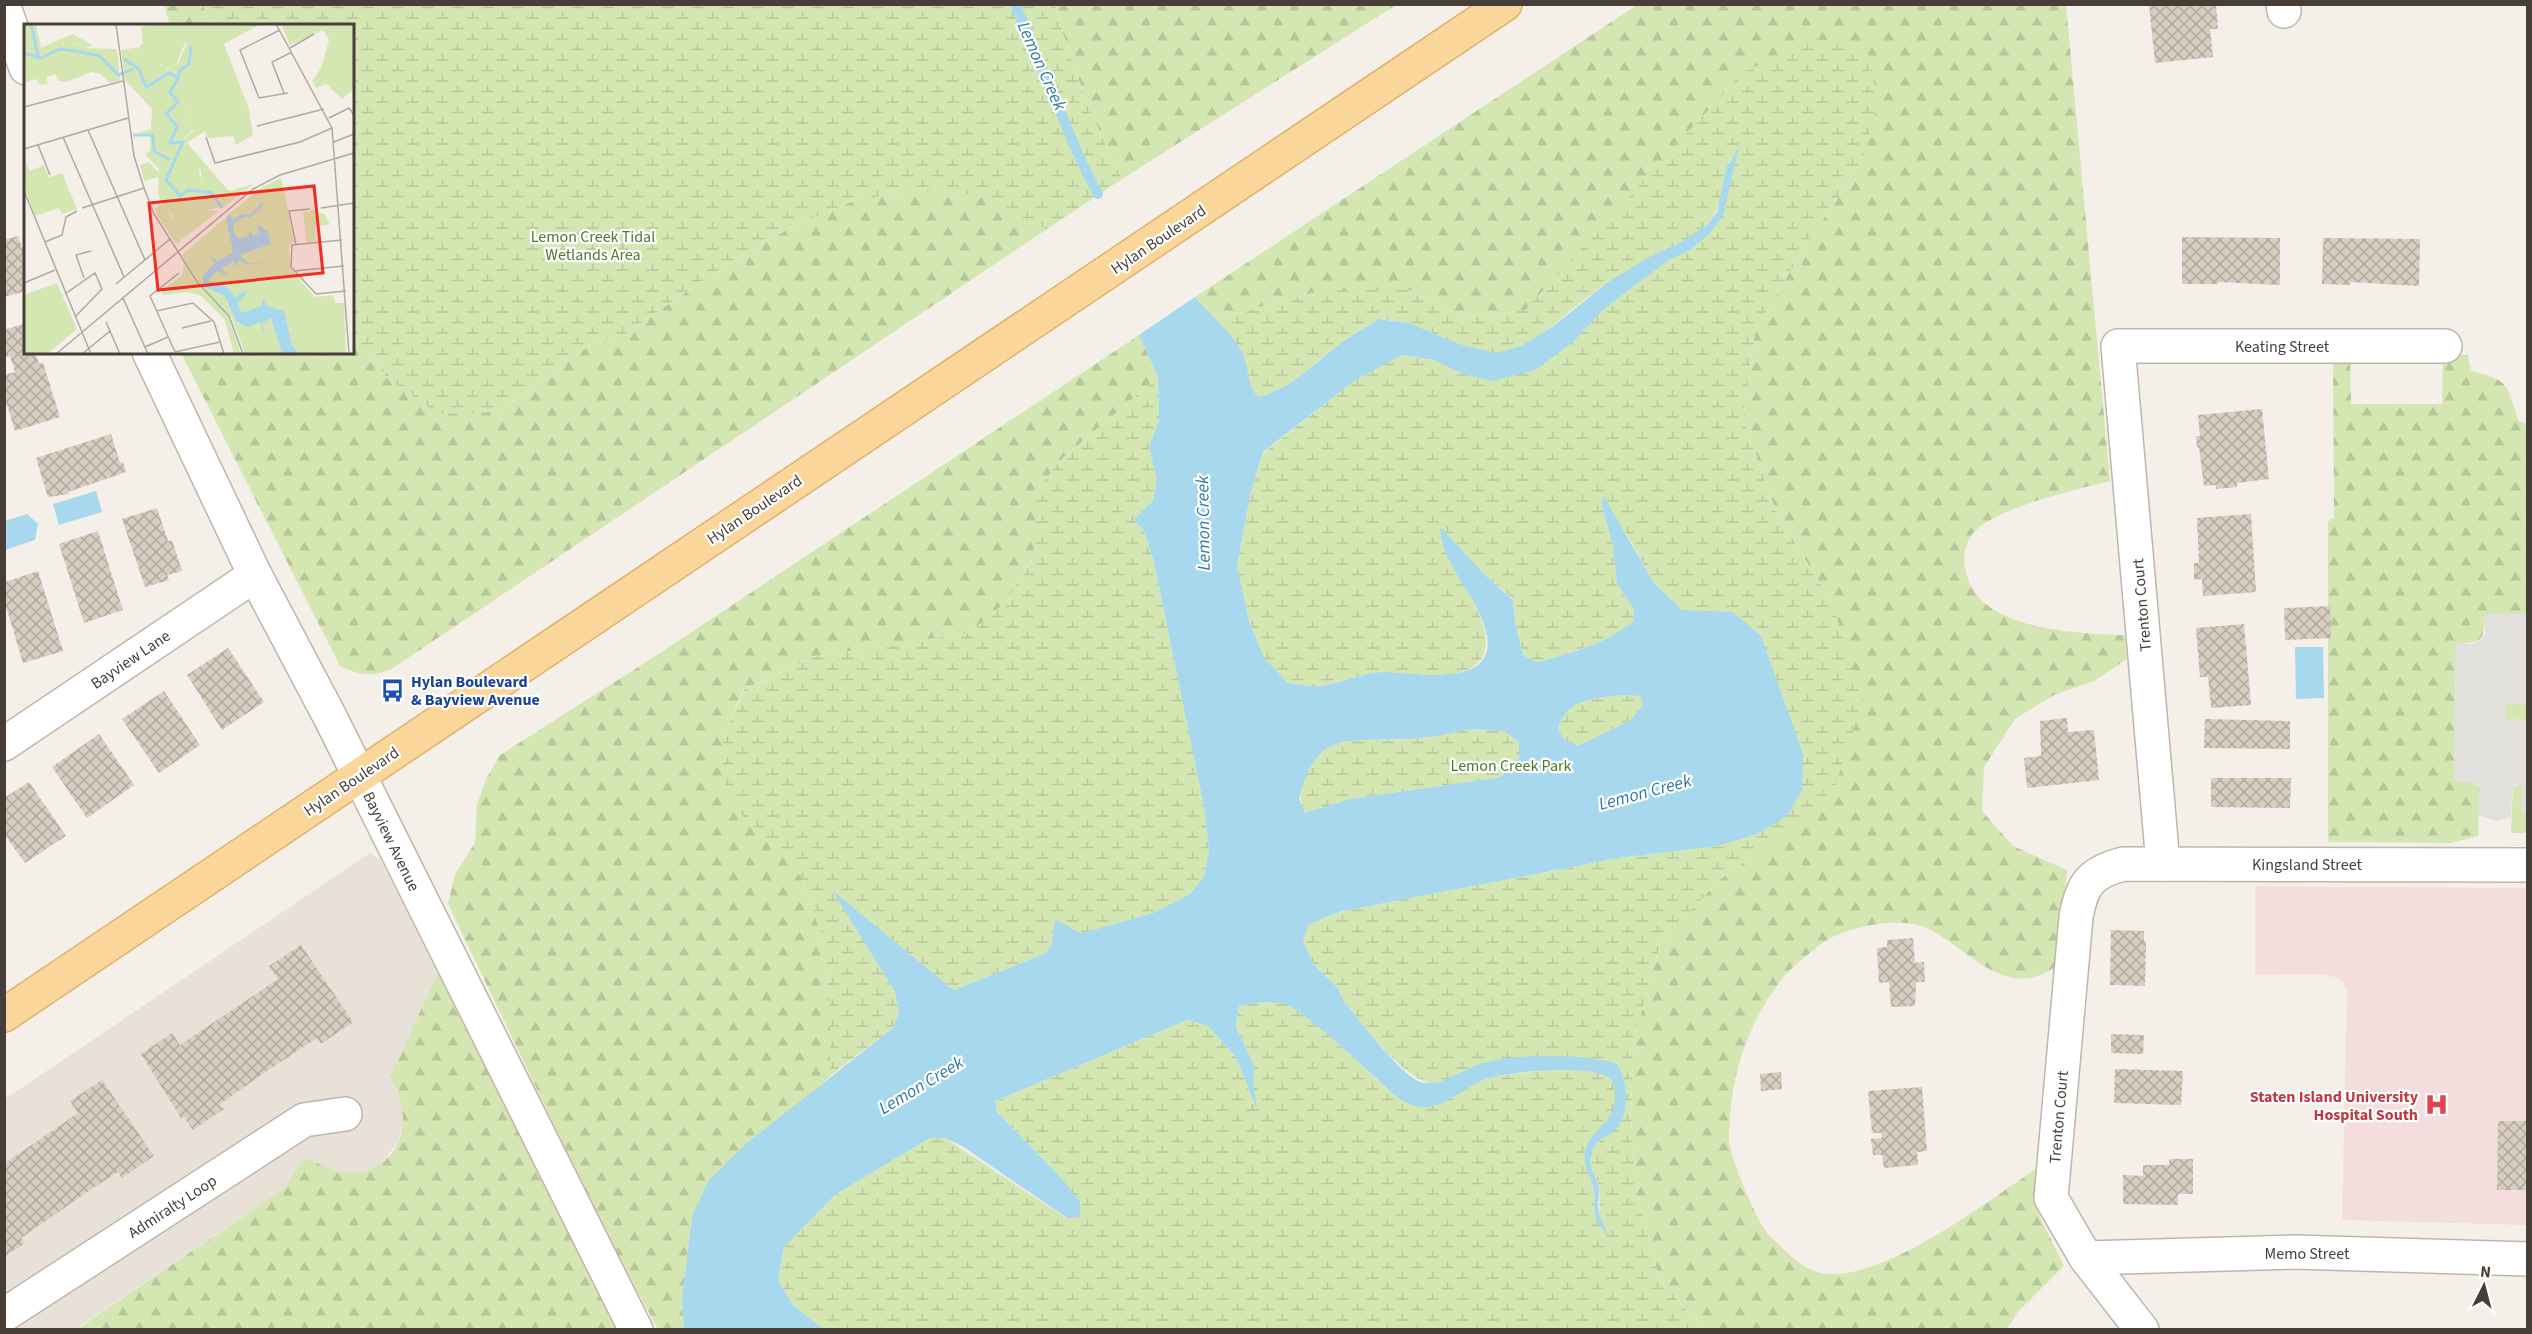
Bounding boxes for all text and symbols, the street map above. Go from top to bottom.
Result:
water label: Lemon Creek [1011,18,1072,115]
inset map [24,24,354,354]
street label: Hylan Boulevard [1107,200,1210,280]
park label: Lemon Creek Tidal Wetlands Area [531,226,655,266]
street label: Keating Street [2235,336,2330,358]
street label: Hylan Boulevard [703,470,806,550]
water label: Lemon Creek [1190,475,1217,571]
street label: Trenton Court [2127,557,2157,652]
street label: Bayview Lane [86,625,175,695]
place label: Hylan Boulevard & Bayview Avenue [411,671,540,711]
bus stop icon: Hylan Boulevard & Bayview Avenue [380,677,406,703]
street label: Hylan Boulevard [300,742,403,822]
park label: Lemon Creek Park [1451,755,1571,777]
water label: Lemon Creek [1596,768,1695,817]
street label: Bayview Avenue [357,788,425,895]
street label: Kingsland Street [2252,854,2362,876]
water label: Lemon Creek [874,1050,969,1121]
street label: Trenton Court [2044,1069,2074,1164]
place label: Staten Island University Hospital South [2250,1086,2419,1126]
hospital icon: Staten Island University Hospital South [2423,1092,2449,1118]
street label: Admiralty Loop [124,1170,221,1244]
street label: Memo Street [2265,1243,2350,1265]
north arrow [2454,1256,2514,1316]
text: N [2479,1261,2492,1284]

